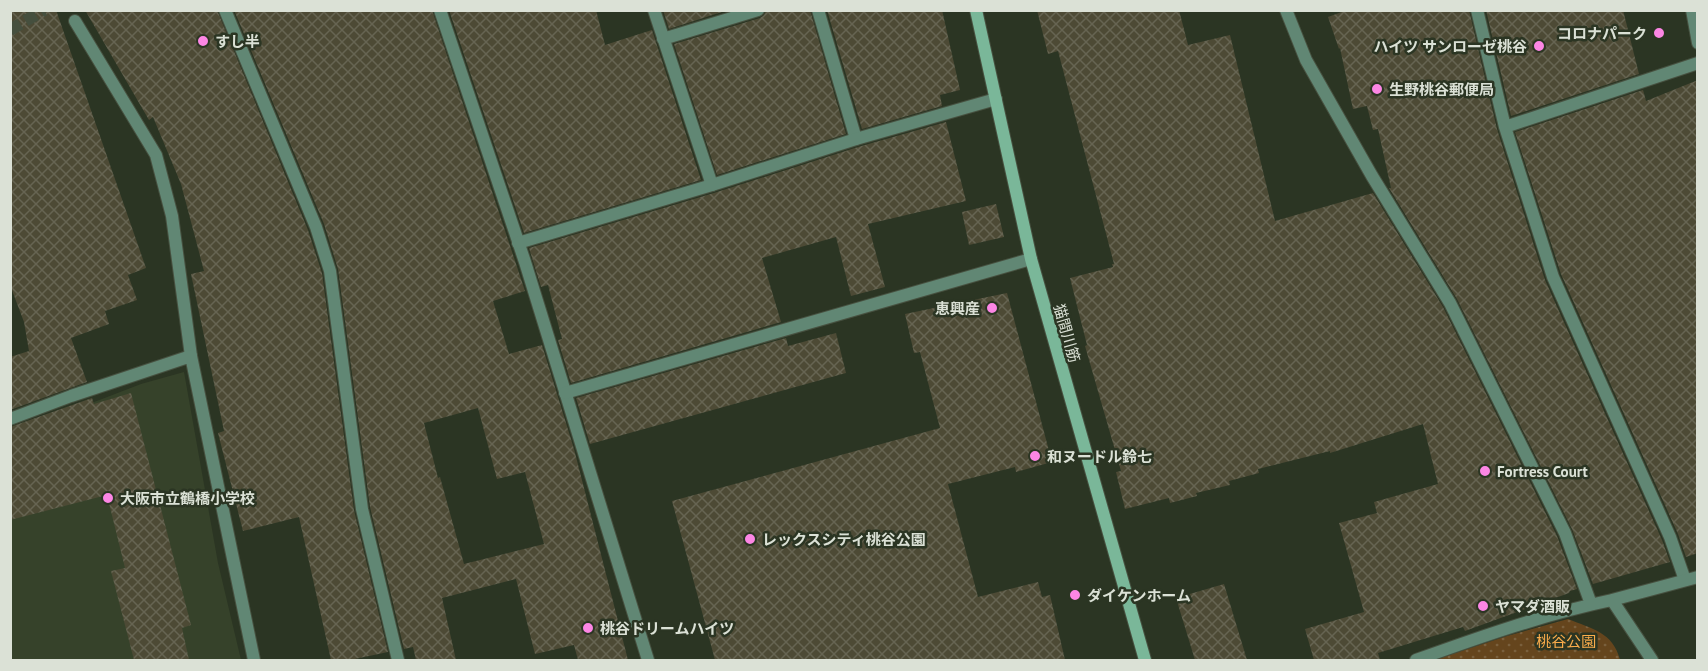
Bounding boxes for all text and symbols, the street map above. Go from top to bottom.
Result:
place label: コロナパーク [1557,24,1647,43]
marker: コロナパーク [1652,26,1666,40]
place label: すし半 [215,32,260,51]
marker: すし半 [196,34,210,48]
place label: ハイツ サンローゼ桃谷 [1374,37,1527,56]
marker: ハイツ サンローゼ桃谷 [1532,39,1546,53]
place label: 生野桃谷郵便局 [1389,80,1494,99]
marker: 生野桃谷郵便局 [1370,82,1384,96]
place label: 恵興産 [935,299,980,318]
marker: 恵興産 [985,301,999,315]
street label: 猫間川筋 [1050,302,1084,364]
place label: 和ヌードル鈴七 [1047,447,1152,466]
marker: 和ヌードル鈴七 [1028,449,1042,463]
place label: Fortress Court [1497,462,1588,481]
marker: Fortress Court [1478,464,1492,478]
place label: 大阪市立鶴橋小学校 [120,489,255,508]
marker: 大阪市立鶴橋小学校 [101,491,115,505]
place label: レックスシティ桃谷公園 [762,530,926,549]
marker: レックスシティ桃谷公園 [743,532,757,546]
place label: ダイケンホーム [1087,586,1191,605]
marker: ダイケンホーム [1068,588,1082,602]
place label: ヤマダ酒販 [1495,597,1570,616]
marker: ヤマダ酒販 [1476,599,1490,613]
place label: 桃谷ドリームハイツ [600,619,734,638]
marker: 桃谷ドリームハイツ [581,621,595,635]
park label: 桃谷公園 [1536,632,1596,651]

